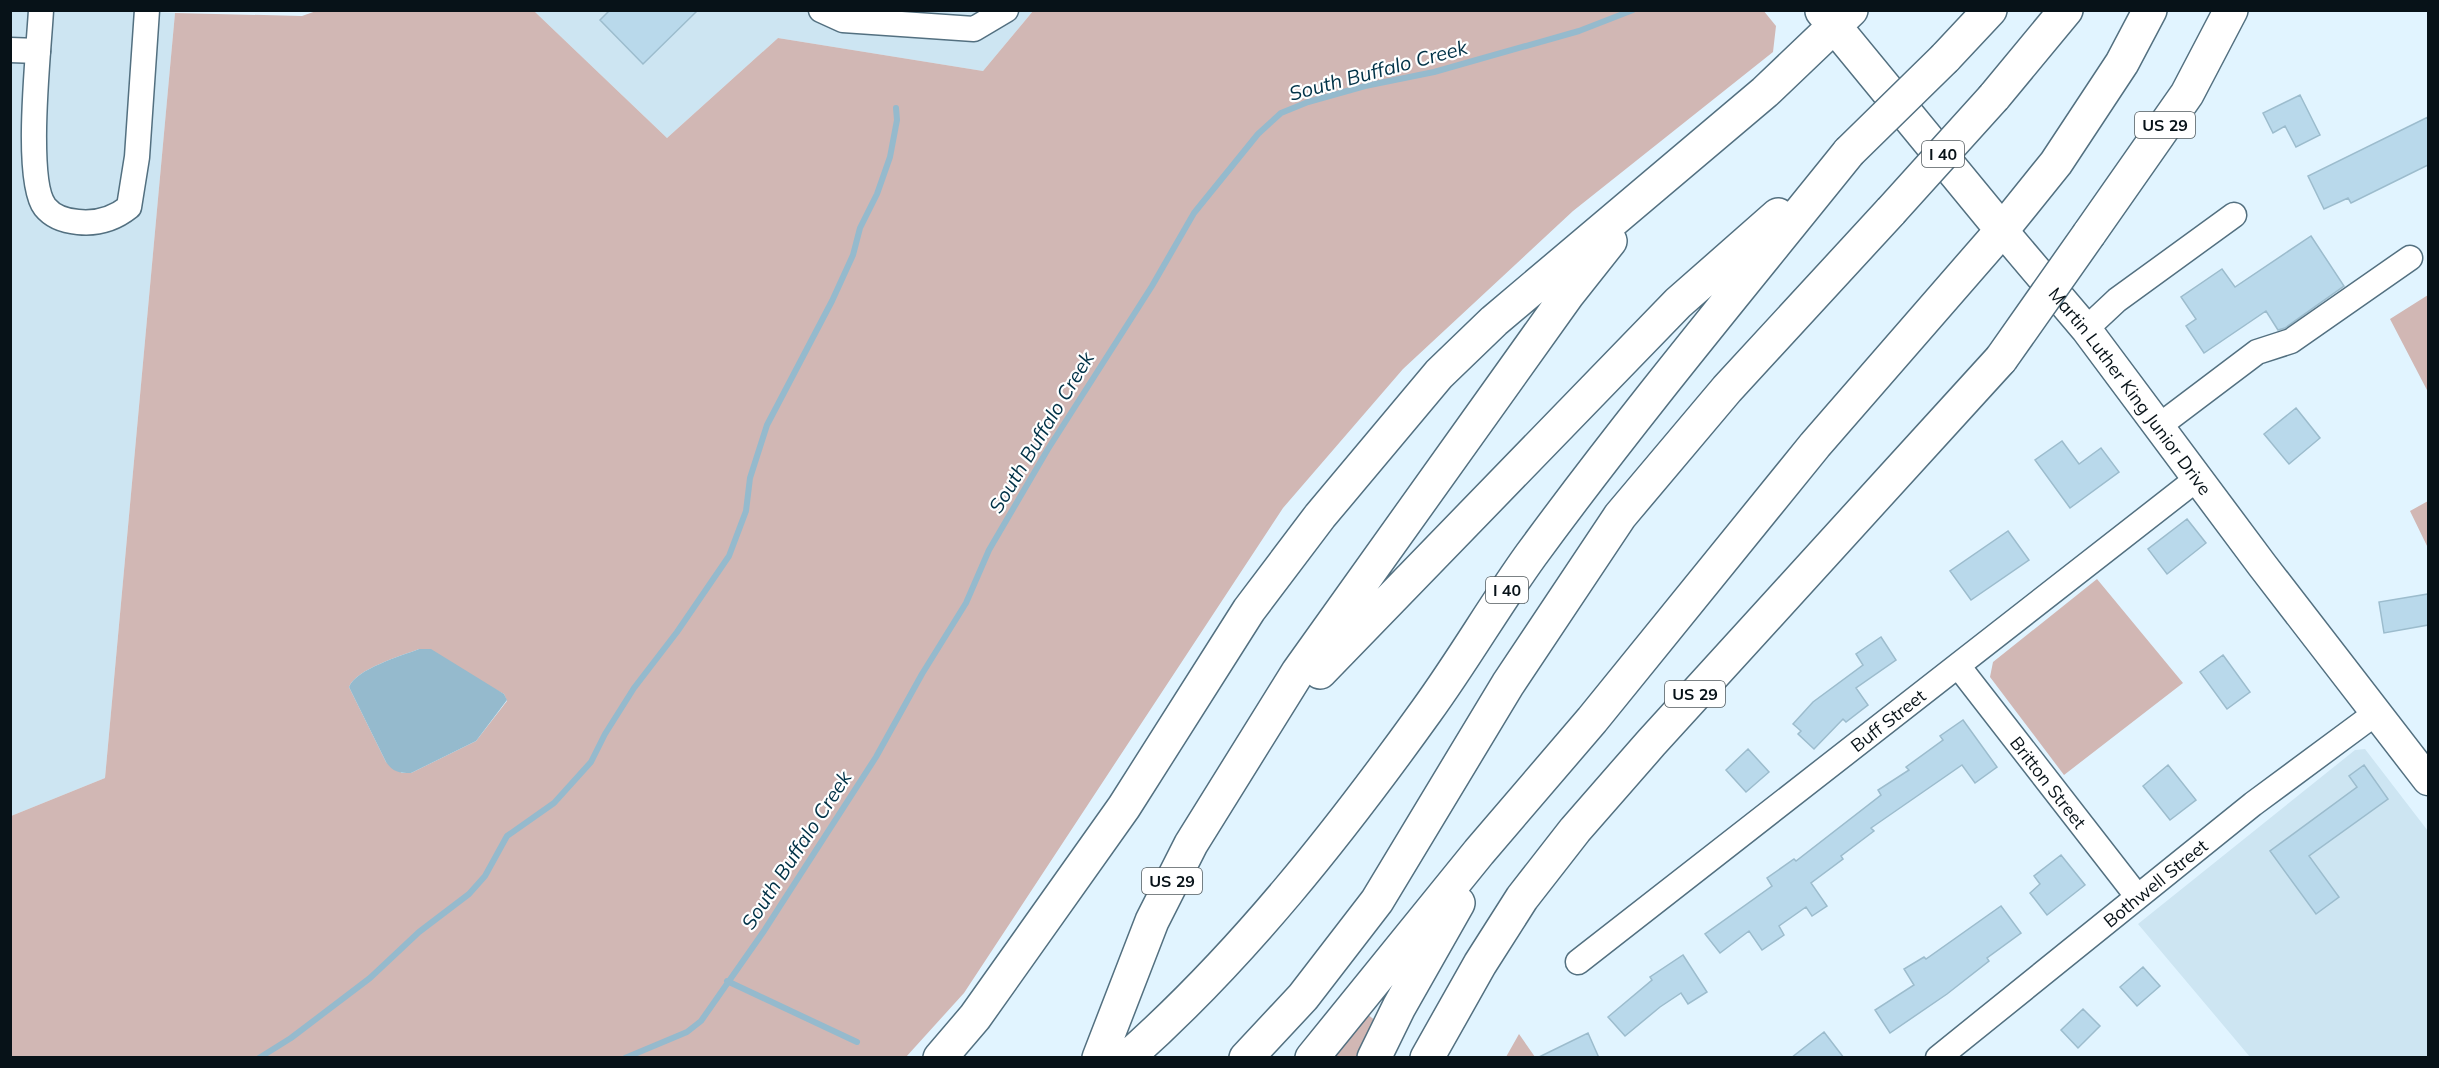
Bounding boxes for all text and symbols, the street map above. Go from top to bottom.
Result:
water label: South Buffalo Creek [1286,34,1471,106]
road number: US 29 [2135,112,2195,138]
road number: I 40 [1922,141,1964,167]
street label: Martin Luther King Junior Drive [2044,282,2217,499]
water label: South Buffalo Creek [983,346,1099,517]
road number: I 40 [1486,577,1528,603]
road number: US 29 [1665,681,1725,707]
street label: Buff Street [1846,684,1930,757]
street label: Britton Street [2006,731,2092,833]
water label: South Buffalo Creek [735,766,857,934]
street label: Bothwell Street [2098,834,2212,932]
road number: US 29 [1142,868,1202,894]

